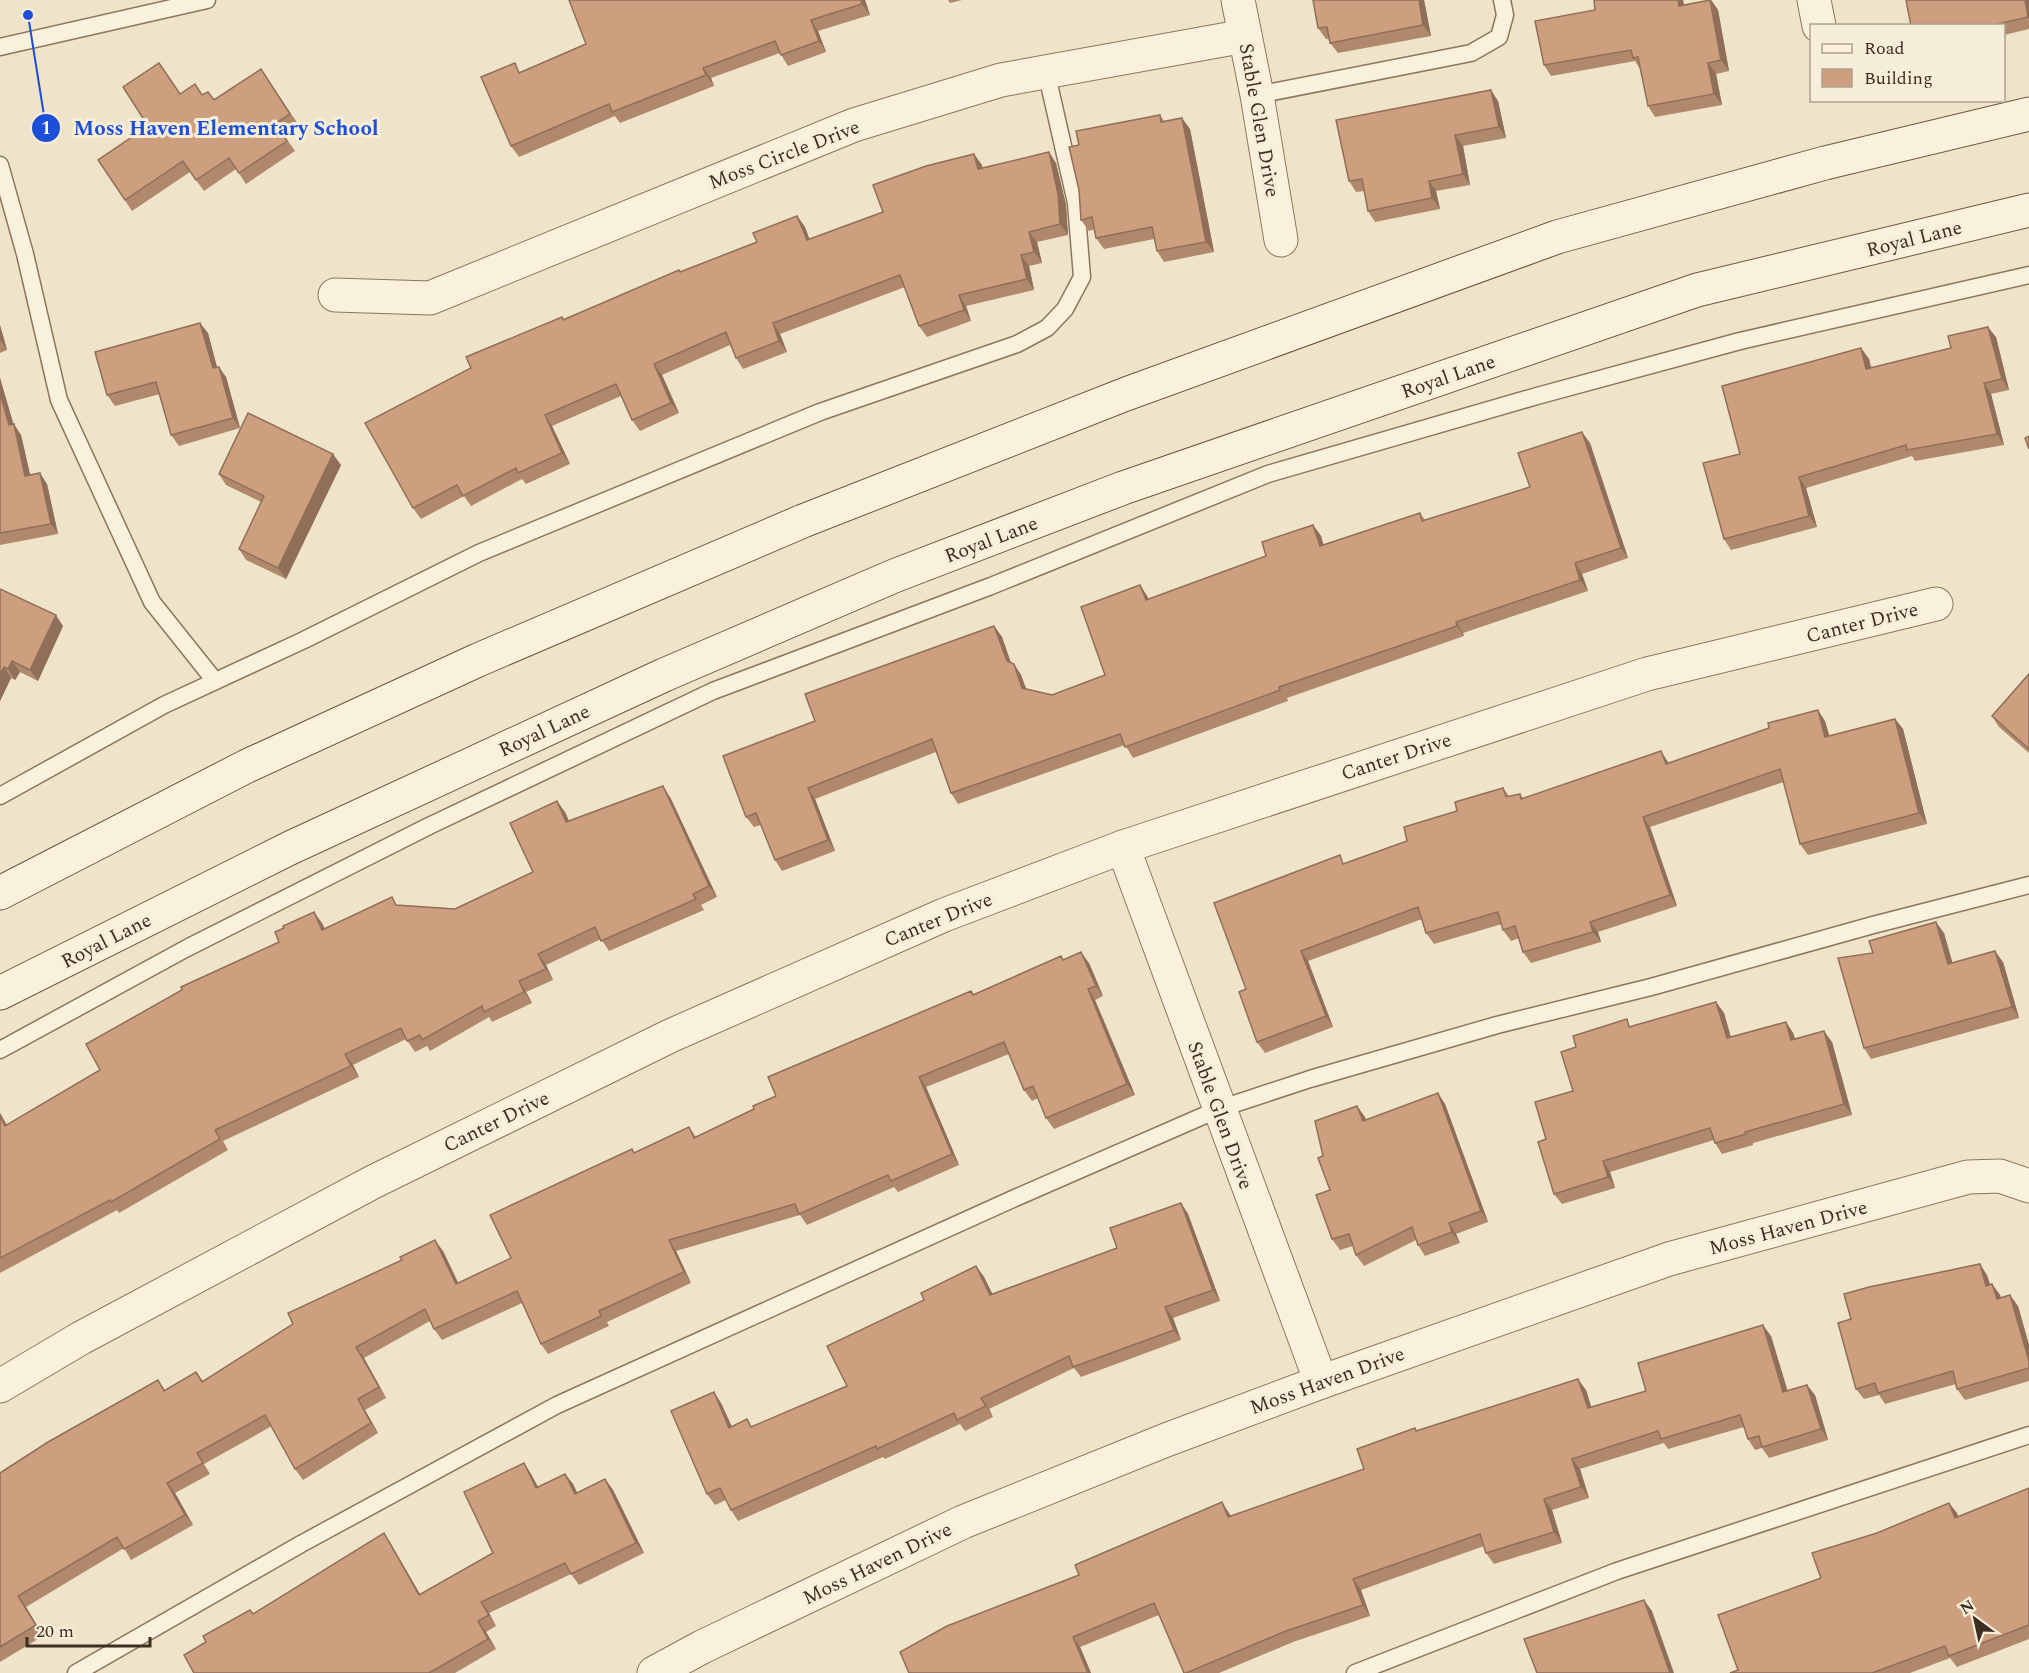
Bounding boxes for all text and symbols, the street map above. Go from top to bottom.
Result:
legend [1810,24,2005,102]
text: Road [1864,35,1905,62]
street label: Stable Glen Drive [1231,41,1287,200]
text: Building [1864,65,1933,92]
callout: Moss Haven Elementary School [31,108,391,147]
street label: Moss Circle Drive [704,112,864,198]
text: Moss Haven Elementary School [73,113,379,145]
text: 1 [41,115,51,142]
street label: Royal Lane [1863,213,1965,265]
street label: Royal Lane [1397,347,1500,407]
street label: Royal Lane [940,508,1042,571]
street label: Canter Drive [1803,595,1921,651]
street label: Royal Lane [494,697,595,765]
street label: Canter Drive [1337,725,1455,789]
street label: Canter Drive [880,885,997,955]
street label: Royal Lane [56,905,157,976]
street label: Stable Glen Drive [1179,1037,1261,1194]
street label: Canter Drive [438,1083,555,1161]
street label: Moss Haven Drive [1706,1192,1871,1264]
street label: Moss Haven Drive [1246,1339,1409,1423]
street label: Moss Haven Drive [798,1515,957,1613]
north arrow [1945,1589,2005,1649]
text: N [1955,1594,1979,1621]
scale bar [27,1610,150,1648]
text: 20 m [36,1618,74,1645]

